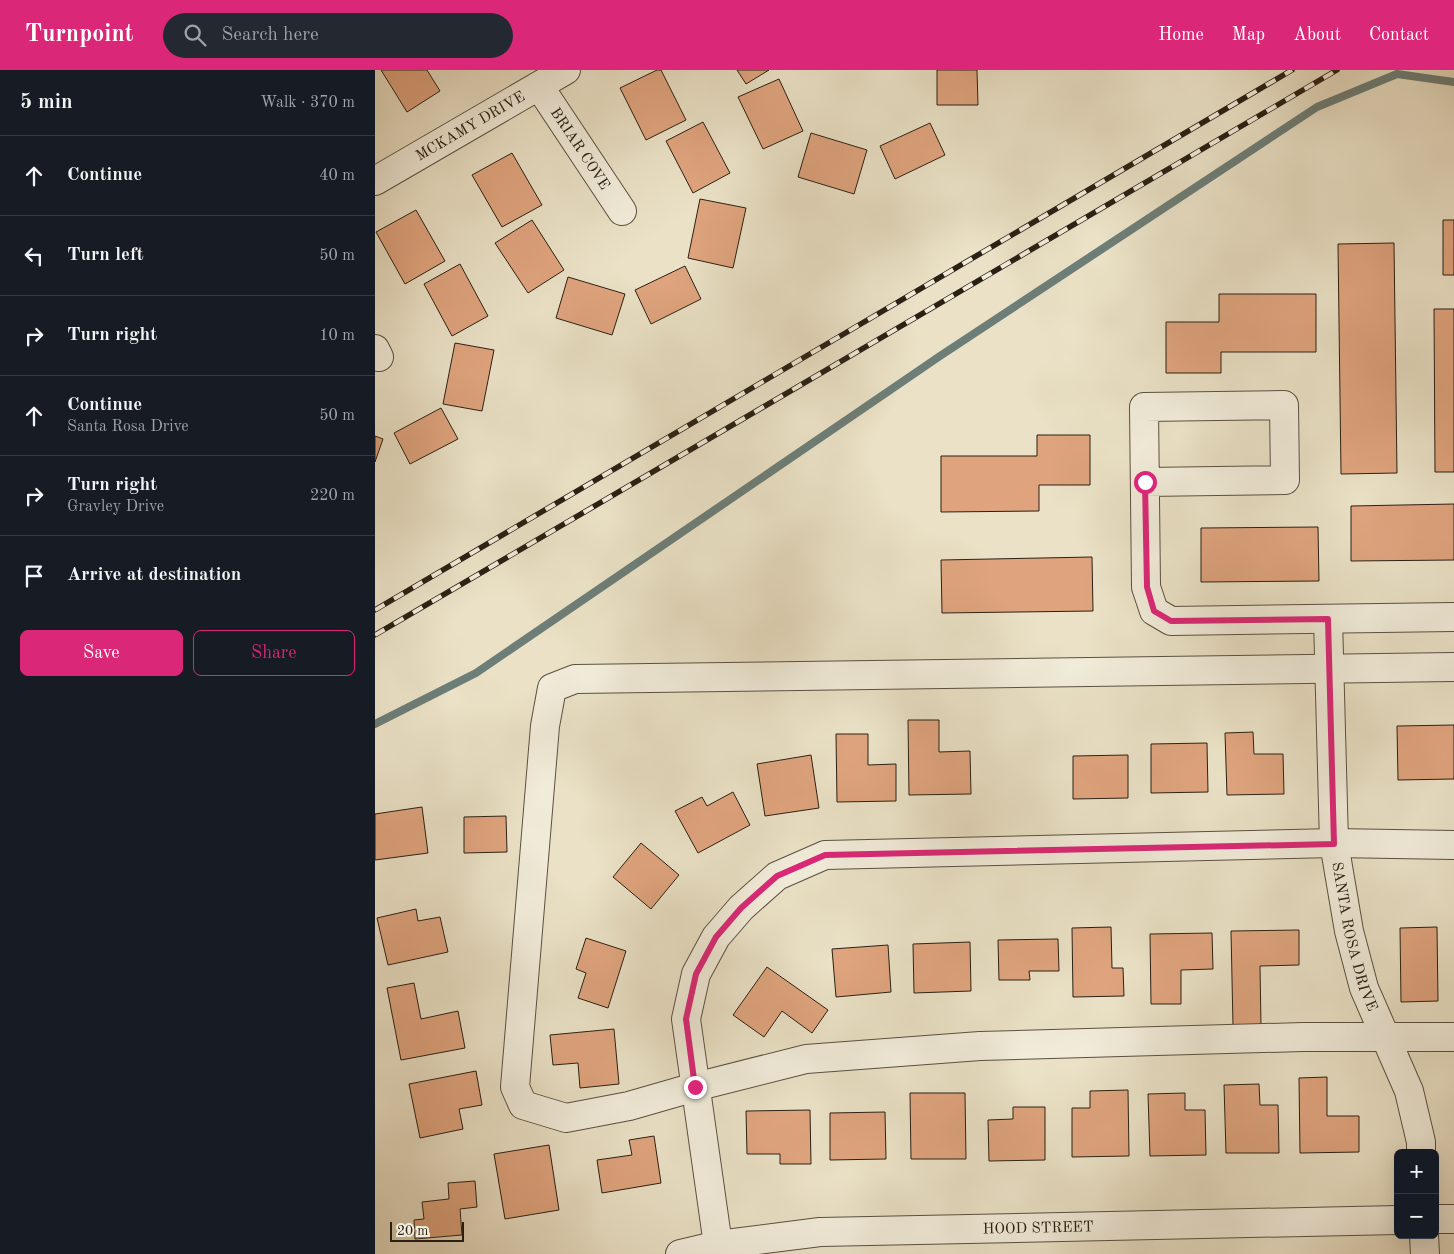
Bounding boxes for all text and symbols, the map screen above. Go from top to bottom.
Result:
search box [163,13,513,58]
icon: search [181,21,209,49]
text: Turnpoint [25,23,133,47]
text: Search here [221,26,319,45]
text: Home [1158,26,1204,44]
text: Map [1232,26,1265,44]
text: About [1293,26,1341,44]
text: Contact [1369,26,1429,44]
street label: MCKAMY DRIVE [414,90,528,165]
text: 5 min [20,92,73,113]
text: Walk · 370 m [260,95,355,111]
street label: BRIAR COVE [547,106,612,193]
icon: ahead [20,162,48,190]
text: Continue [67,166,142,185]
text: 40 m [319,168,355,184]
icon: left [20,242,48,270]
text: Turn left [67,246,144,265]
text: 50 m [319,248,355,264]
icon: right [20,322,48,350]
text: Turn right [67,326,157,345]
text: 10 m [319,328,355,344]
text: Continue [67,396,142,415]
icon: ahead [20,402,48,430]
text: 50 m [319,408,355,424]
text: Santa Rosa Drive [67,419,189,435]
route start [1134,471,1157,494]
text: Turn right [67,476,157,495]
icon: right [20,482,48,510]
text: 220 m [310,488,355,504]
text: Gravley Drive [67,499,164,515]
icon: arrive [20,562,48,590]
text: Arrive at destination [67,566,241,585]
button: Save [20,630,183,676]
button: Share [193,630,355,676]
street label: SANTA ROSA DRIVE [1328,861,1379,1014]
route end [684,1076,707,1099]
map controls [1394,1149,1439,1239]
button: + [1394,1149,1439,1194]
button: − [1394,1194,1439,1239]
scale bar [390,1219,464,1242]
street label: HOOD STREET [982,1220,1094,1238]
text: 20 m [397,1224,428,1238]

